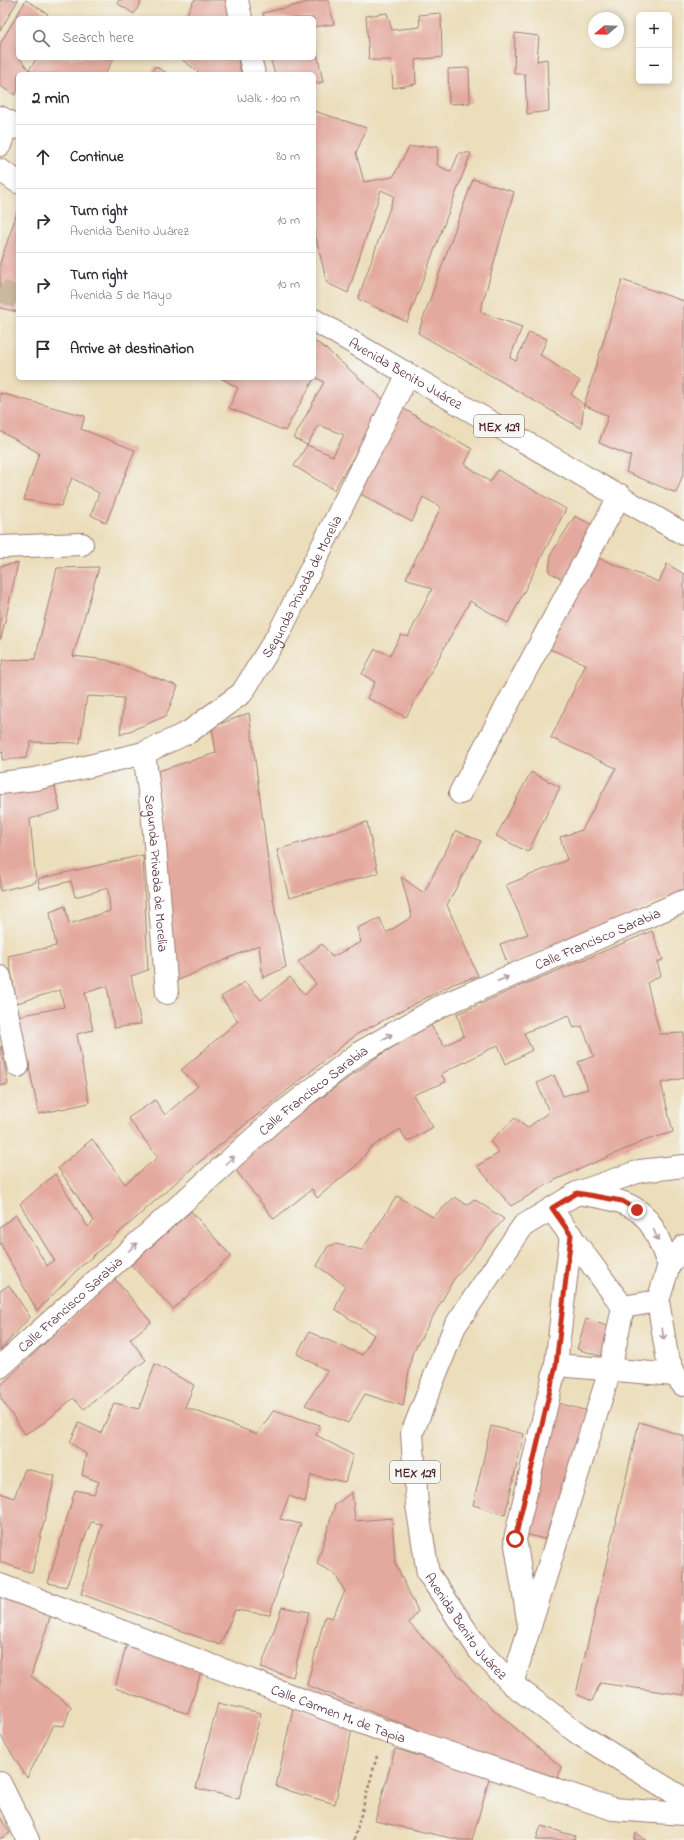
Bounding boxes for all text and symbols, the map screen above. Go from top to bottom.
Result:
north arrow [588,12,624,48]
map controls [636,12,672,84]
button: + [636,12,672,48]
search box [16,16,316,60]
icon: search [30,27,52,49]
text: Search here [62,27,134,49]
button: − [636,48,672,84]
text: 2 min [32,86,69,111]
text: Walk · 100 m [237,89,300,108]
icon: ahead [32,146,54,168]
text: Continue [70,146,124,168]
text: 80 m [276,147,300,166]
text: Turn right [70,200,128,222]
icon: right [32,210,54,232]
text: 10 m [277,211,300,230]
text: Avenida Benito Juárez [70,222,189,241]
text: Turn right [70,264,128,286]
icon: right [32,274,54,296]
text: 10 m [277,275,300,294]
text: Avenida 5 de Mayo [70,286,172,305]
street label: Avenida Benito Juárez [344,333,466,416]
icon: arrive [32,338,54,360]
text: Arrive at destination [70,338,194,360]
road number: MEX 129 [474,415,524,437]
street label: Segunda Privada de Morelia [257,512,348,662]
street label: Segunda Privada de Morelia [138,793,173,953]
street label: Calle Francisco Sarabia [532,903,664,976]
one-way arrow [496,975,508,982]
one-way arrow [381,1033,393,1041]
street label: Calle Francisco Sarabia [254,1041,372,1141]
one-way arrow [224,1156,234,1165]
route end [628,1201,646,1219]
one-way arrow [653,1228,660,1240]
one-way arrow [128,1242,138,1252]
street label: Calle Francisco Sarabia [14,1252,128,1358]
one-way arrow [659,1327,667,1340]
road number: MEX 129 [390,1461,440,1483]
route start [506,1530,524,1548]
street label: Avenida Benito Juárez [419,1569,511,1685]
street label: Calle Carmen M. de Tapia [267,1680,408,1750]

